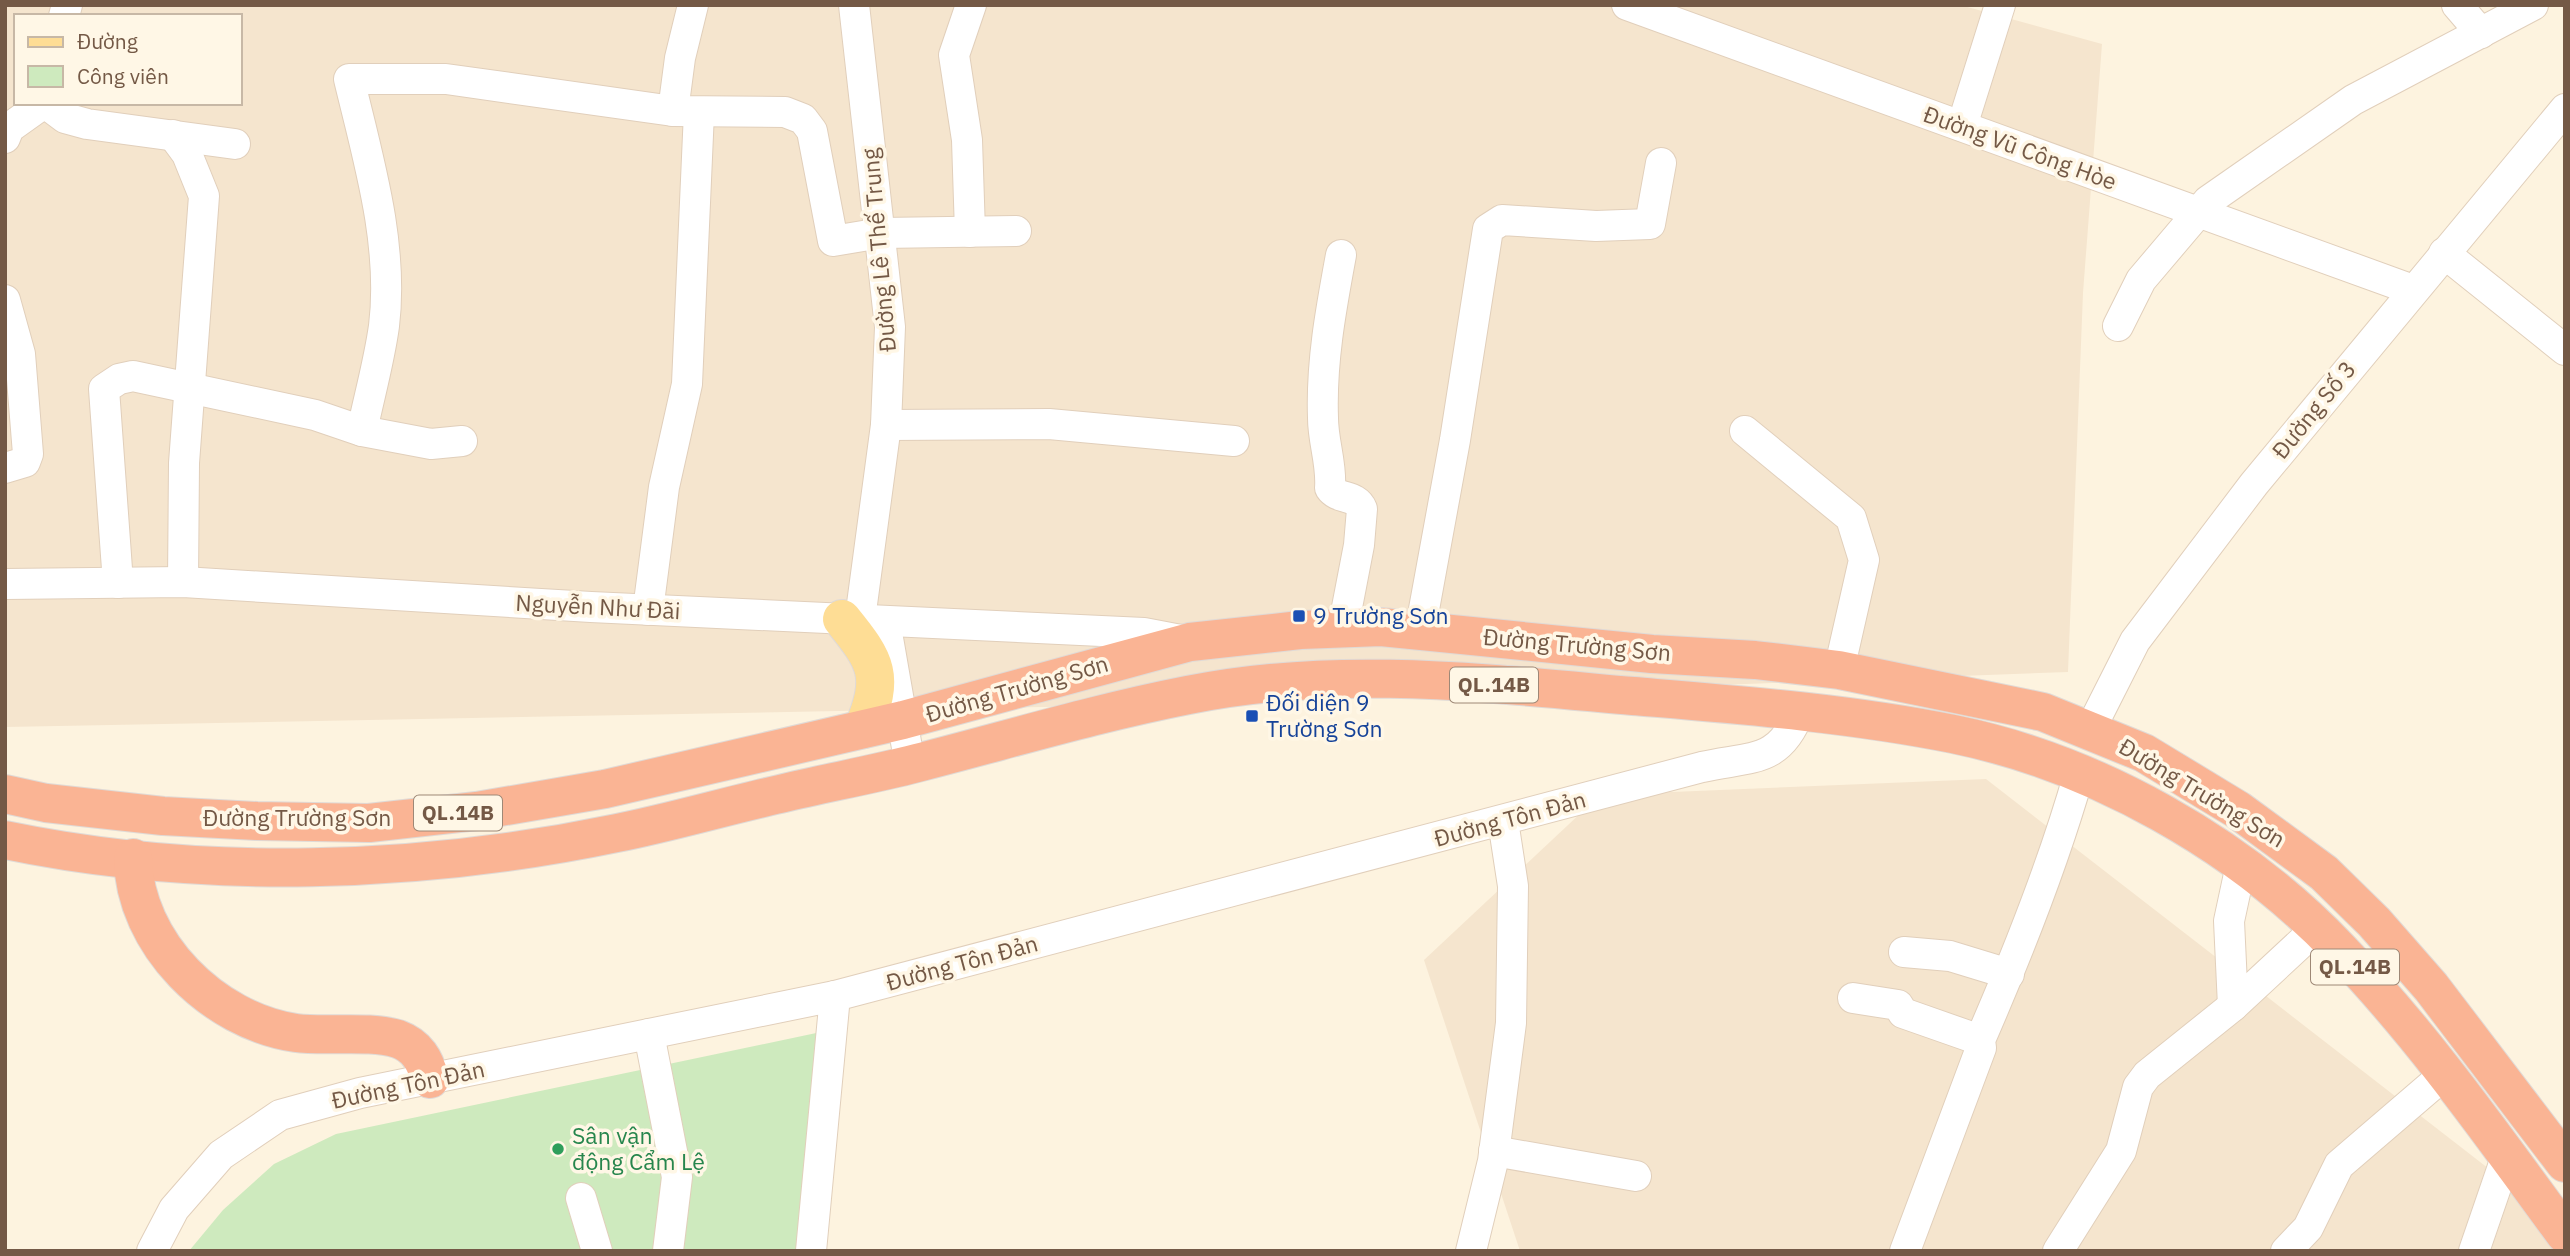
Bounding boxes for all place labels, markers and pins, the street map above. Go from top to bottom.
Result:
place label: 9 Trường Sơn [1313,600,1449,630]
marker: 9 Trường Sơn [1291,608,1307,624]
place label: Đối diện 9 Trường Sơn [1266,687,1382,743]
marker: Đối diện 9 Trường Sơn [1244,708,1260,724]
place label: Sân vận động Cẩm Lệ [572,1120,705,1176]
marker: Sân vận động Cẩm Lệ [550,1141,566,1157]

